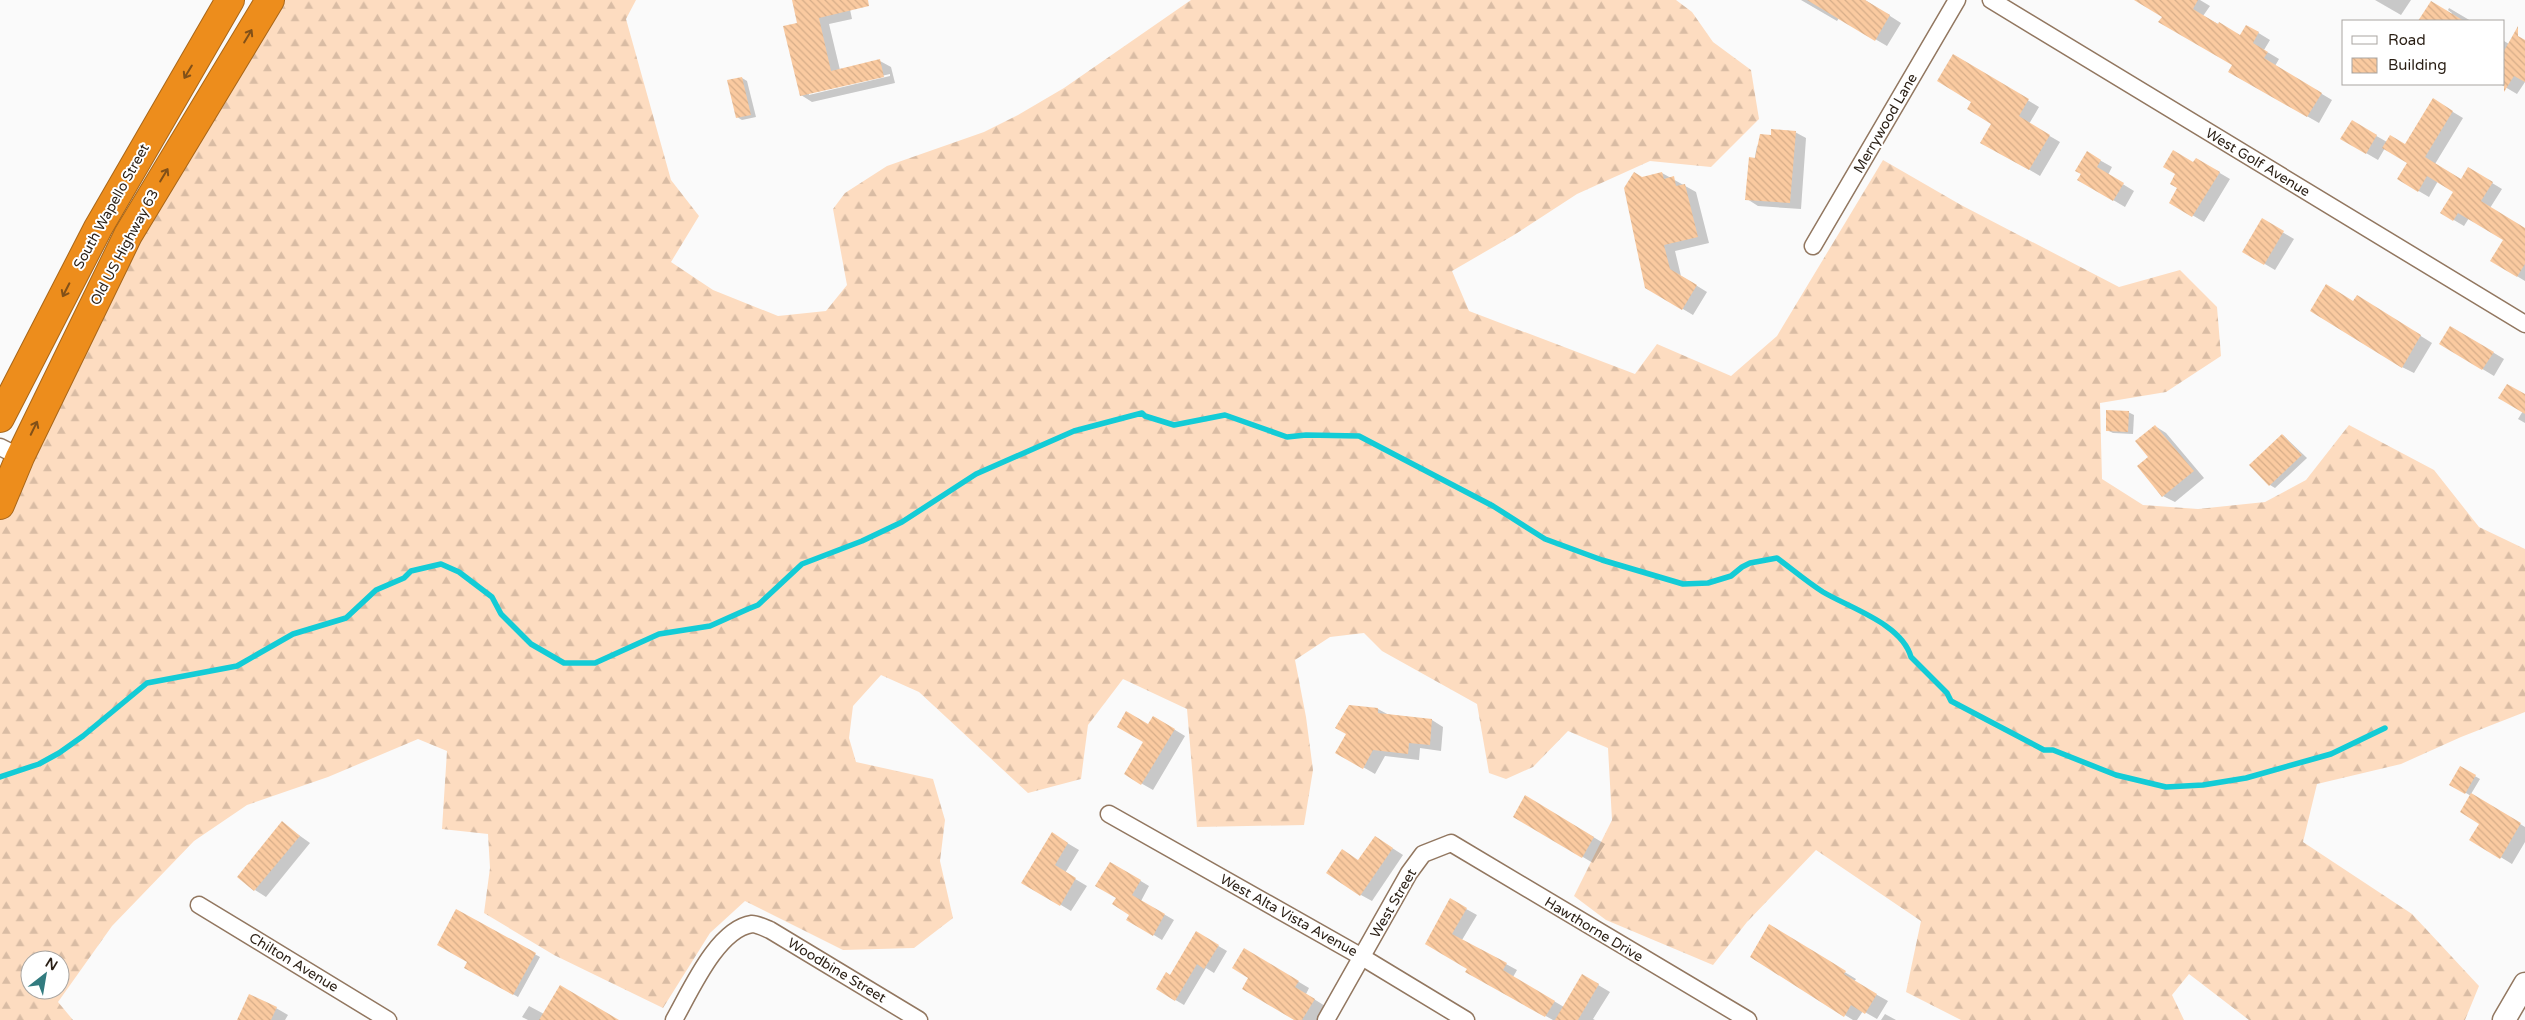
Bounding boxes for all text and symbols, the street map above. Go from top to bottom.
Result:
legend [2342,20,2505,85]
one-way arrow [243,29,253,43]
text: Road [2388,31,2426,49]
text: Building [2388,56,2447,74]
one-way arrow [182,64,192,79]
street label: Merrywood Lane [1850,70,1921,176]
street label: West Golf Avenue [2202,125,2313,200]
street label: South Wapello Street [70,140,153,272]
one-way arrow [159,168,169,182]
street label: Old US Highway 63 [87,186,162,308]
one-way arrow [61,282,70,297]
one-way arrow [30,421,39,436]
street label: West Street [1367,865,1420,941]
street label: West Alta Vista Avenue [1217,871,1361,960]
street label: Hawthorne Drive [1541,893,1646,966]
street label: Chilton Avenue [246,929,342,996]
street label: Woodbine Street [784,934,890,1007]
north arrow [20,950,70,1000]
text: N [42,954,61,974]

